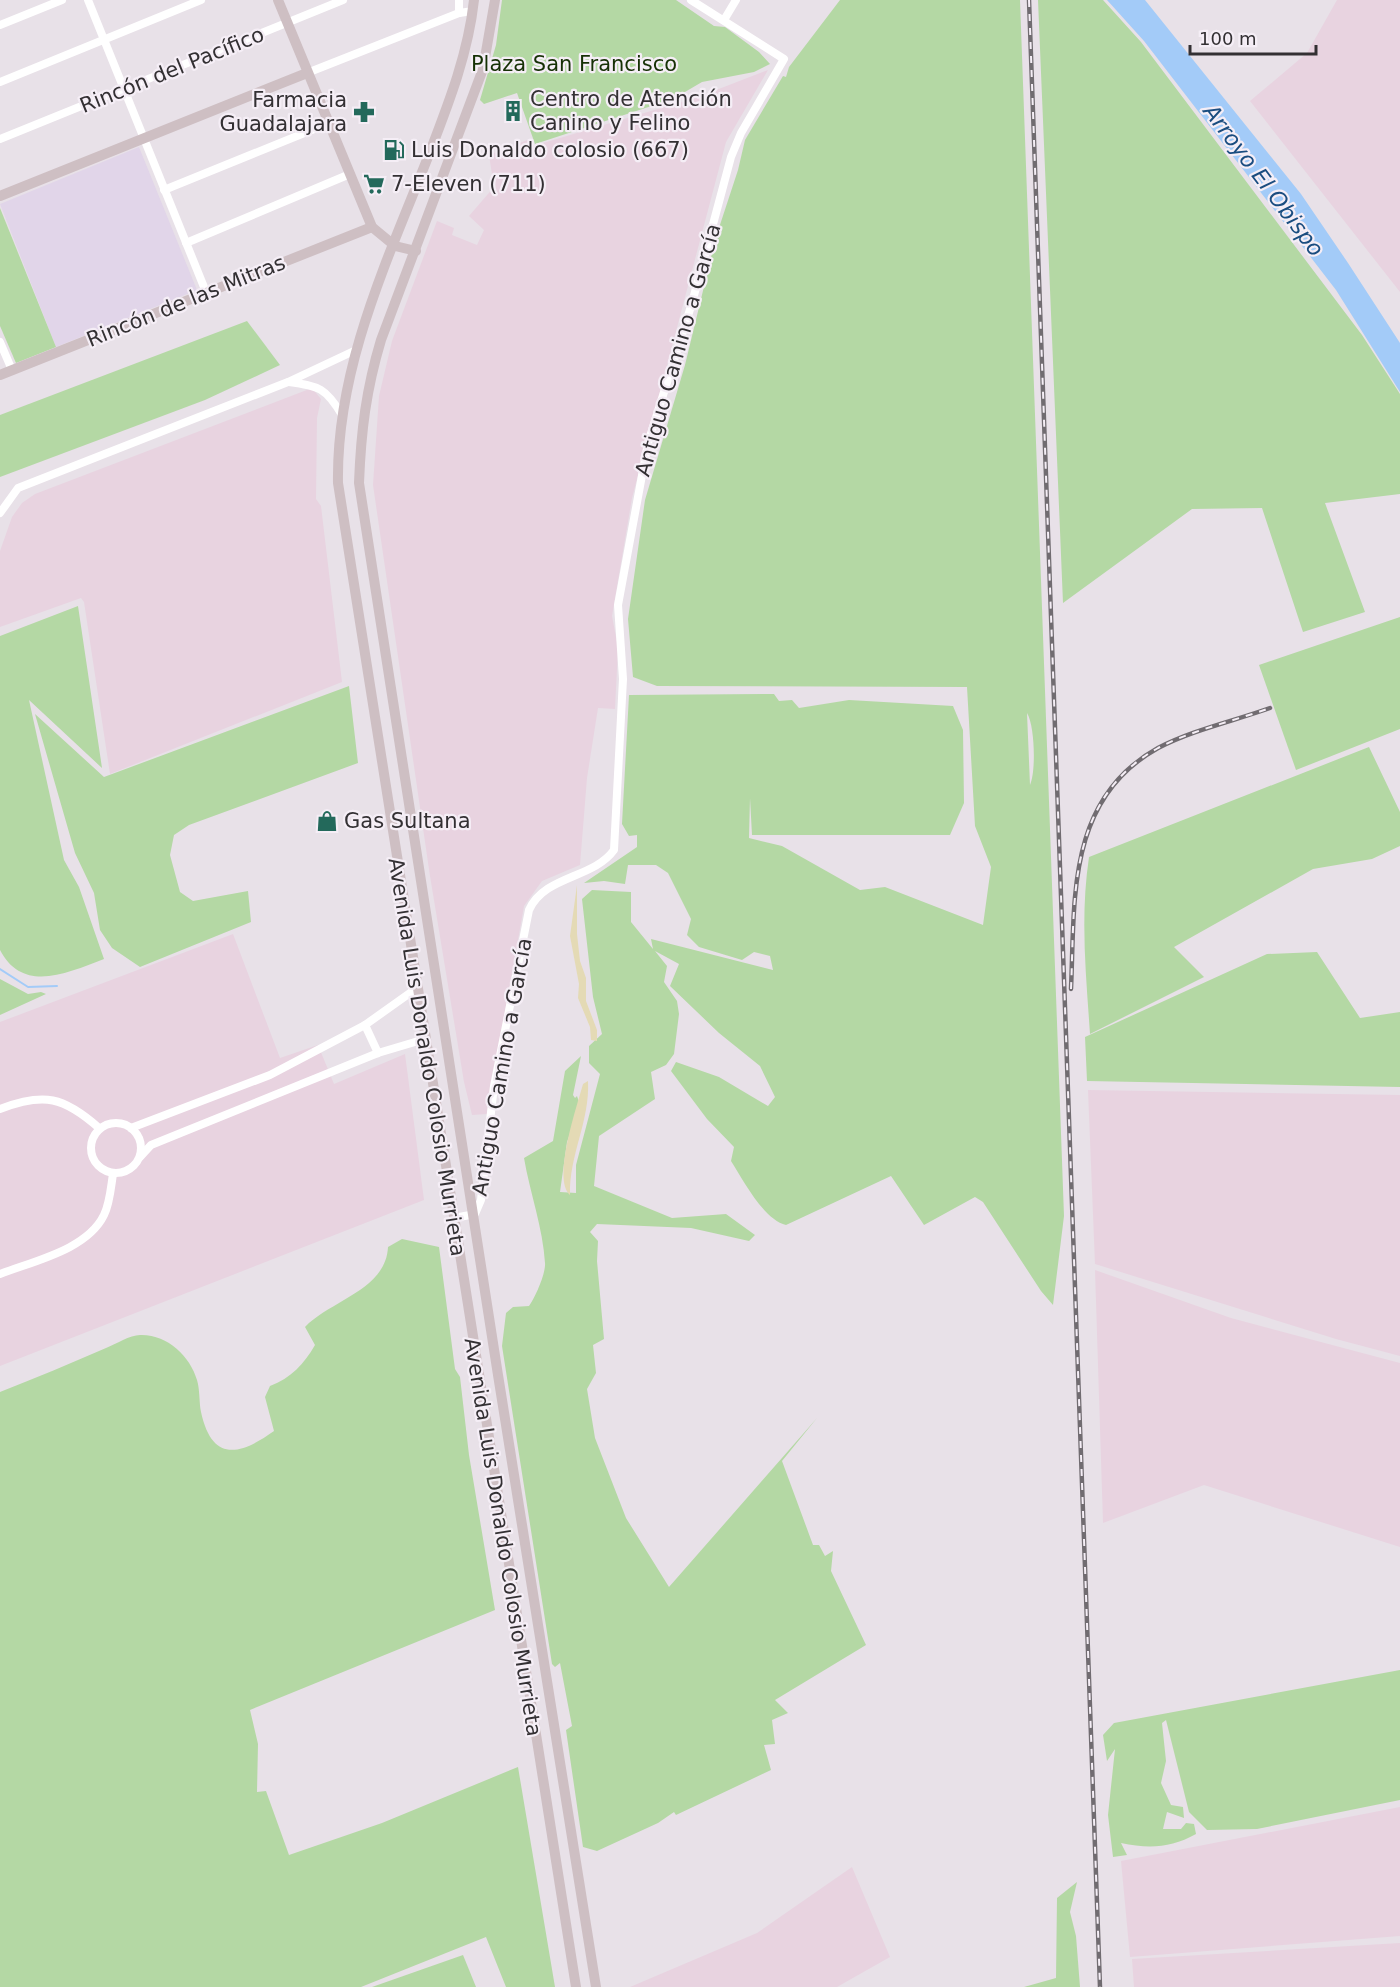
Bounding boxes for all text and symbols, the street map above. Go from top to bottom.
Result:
scale bar [1190,18,1316,56]
street label: Rincón del Pacífico [76,22,268,118]
text: 100 m [1199,28,1257,49]
park label: Plaza San Francisco [471,52,677,76]
place label: Centro de Atención Canino y Felino [530,87,732,135]
place label: Farmacia Guadalajara [219,88,347,136]
water label: Arroyo El Obispo [1197,98,1329,261]
building icon: Centro de Atención Canino y Felino [501,99,525,123]
pharmacy icon: Farmacia Guadalajara [352,100,376,124]
fuel station icon: Luis Donaldo colosio (667) [382,138,406,162]
place label: Luis Donaldo colosio (667) [411,138,689,162]
supermarket icon: 7-Eleven (711) [362,172,386,196]
place label: 7-Eleven (711) [391,172,546,196]
street label: Antiguo Camino a García [630,221,726,479]
street label: Rincón de las Mitras [83,250,289,352]
shop icon: Gas Sultana [315,809,339,833]
place label: Gas Sultana [344,809,471,833]
street label: Avenida Luis Donaldo Colosio Murrieta [384,856,470,1258]
street label: Antiguo Camino a García [467,936,537,1198]
street label: Avenida Luis Donaldo Colosio Murrieta [460,1336,546,1738]

